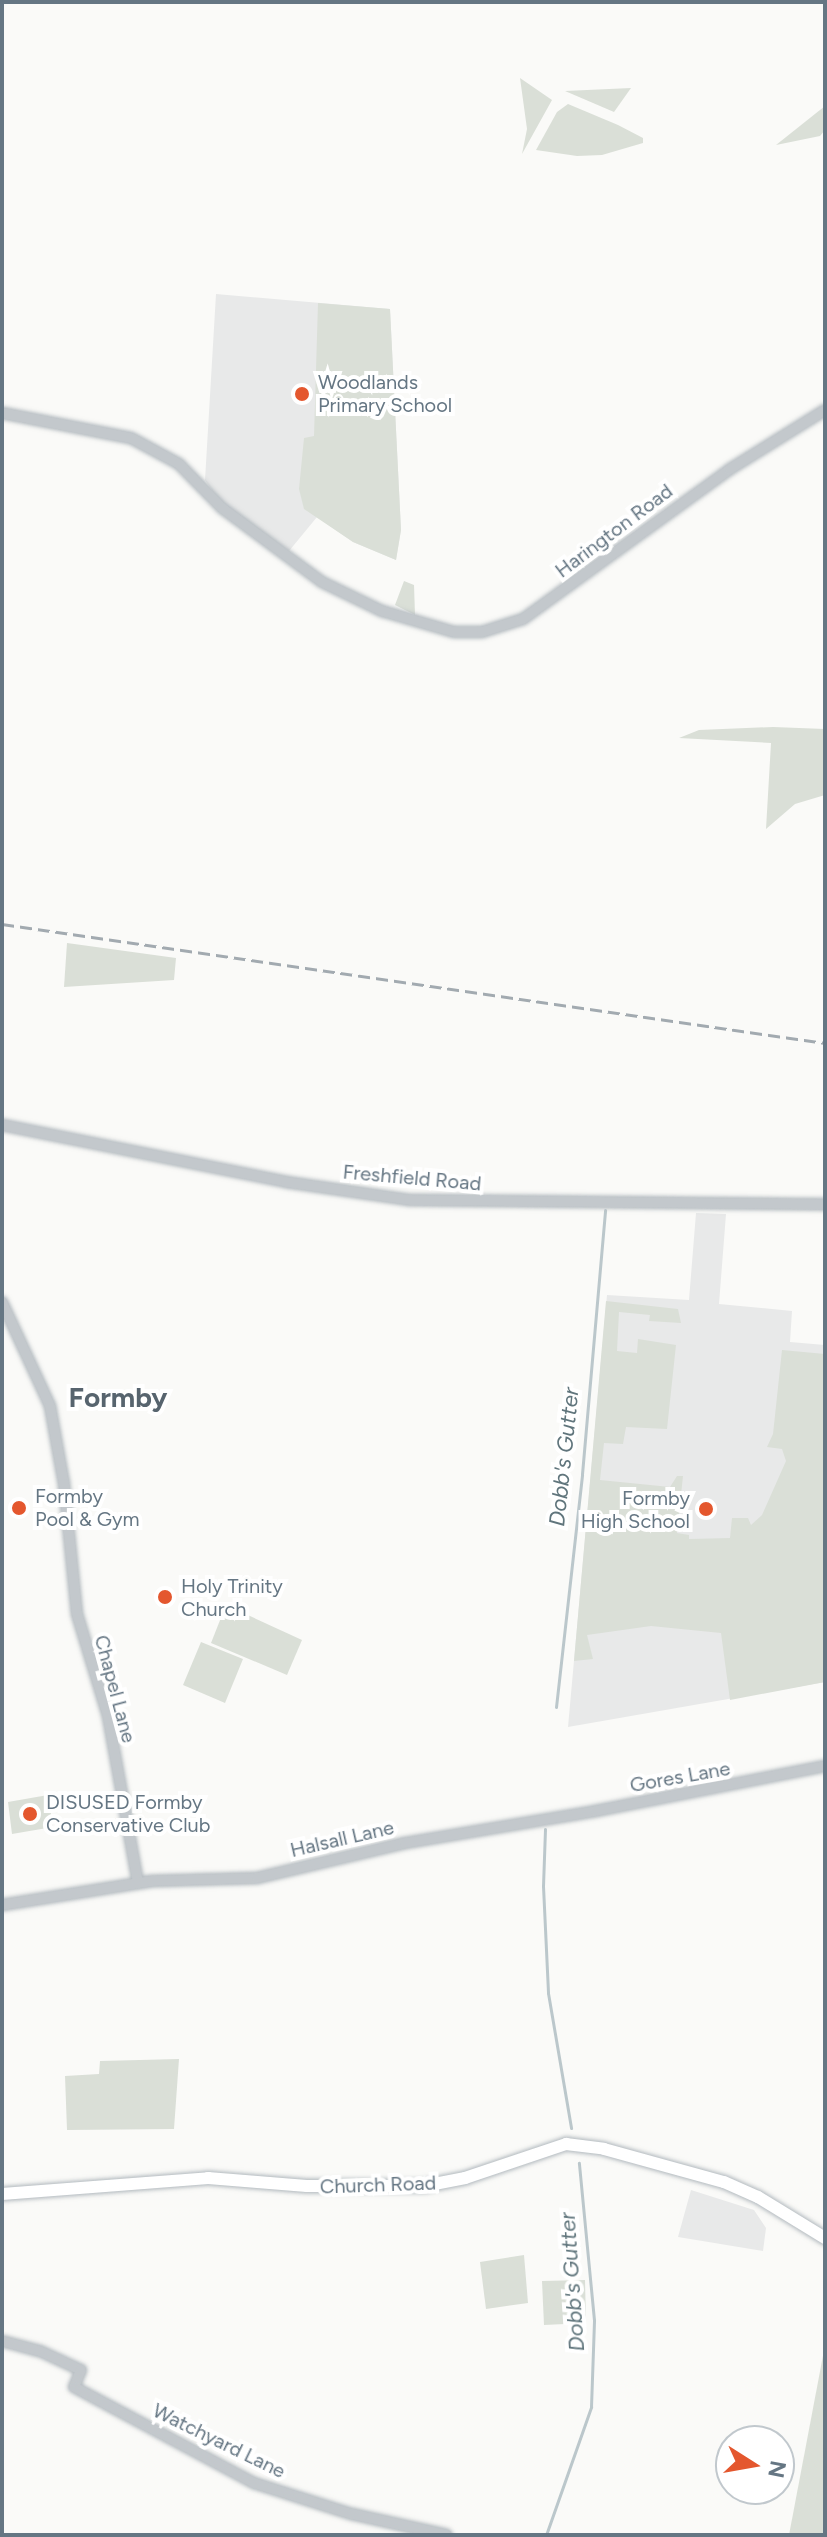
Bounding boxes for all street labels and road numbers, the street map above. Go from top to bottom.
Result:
street label: Harington Road [551,479,677,583]
street label: Freshfield Road [342,1160,482,1196]
street label: Chapel Lane [89,1633,141,1745]
street label: Gores Lane [628,1756,732,1798]
street label: Halsall Lane [288,1815,396,1863]
street label: Church Road [319,2171,437,2199]
street label: Watchyard Lane [149,2399,289,2483]

